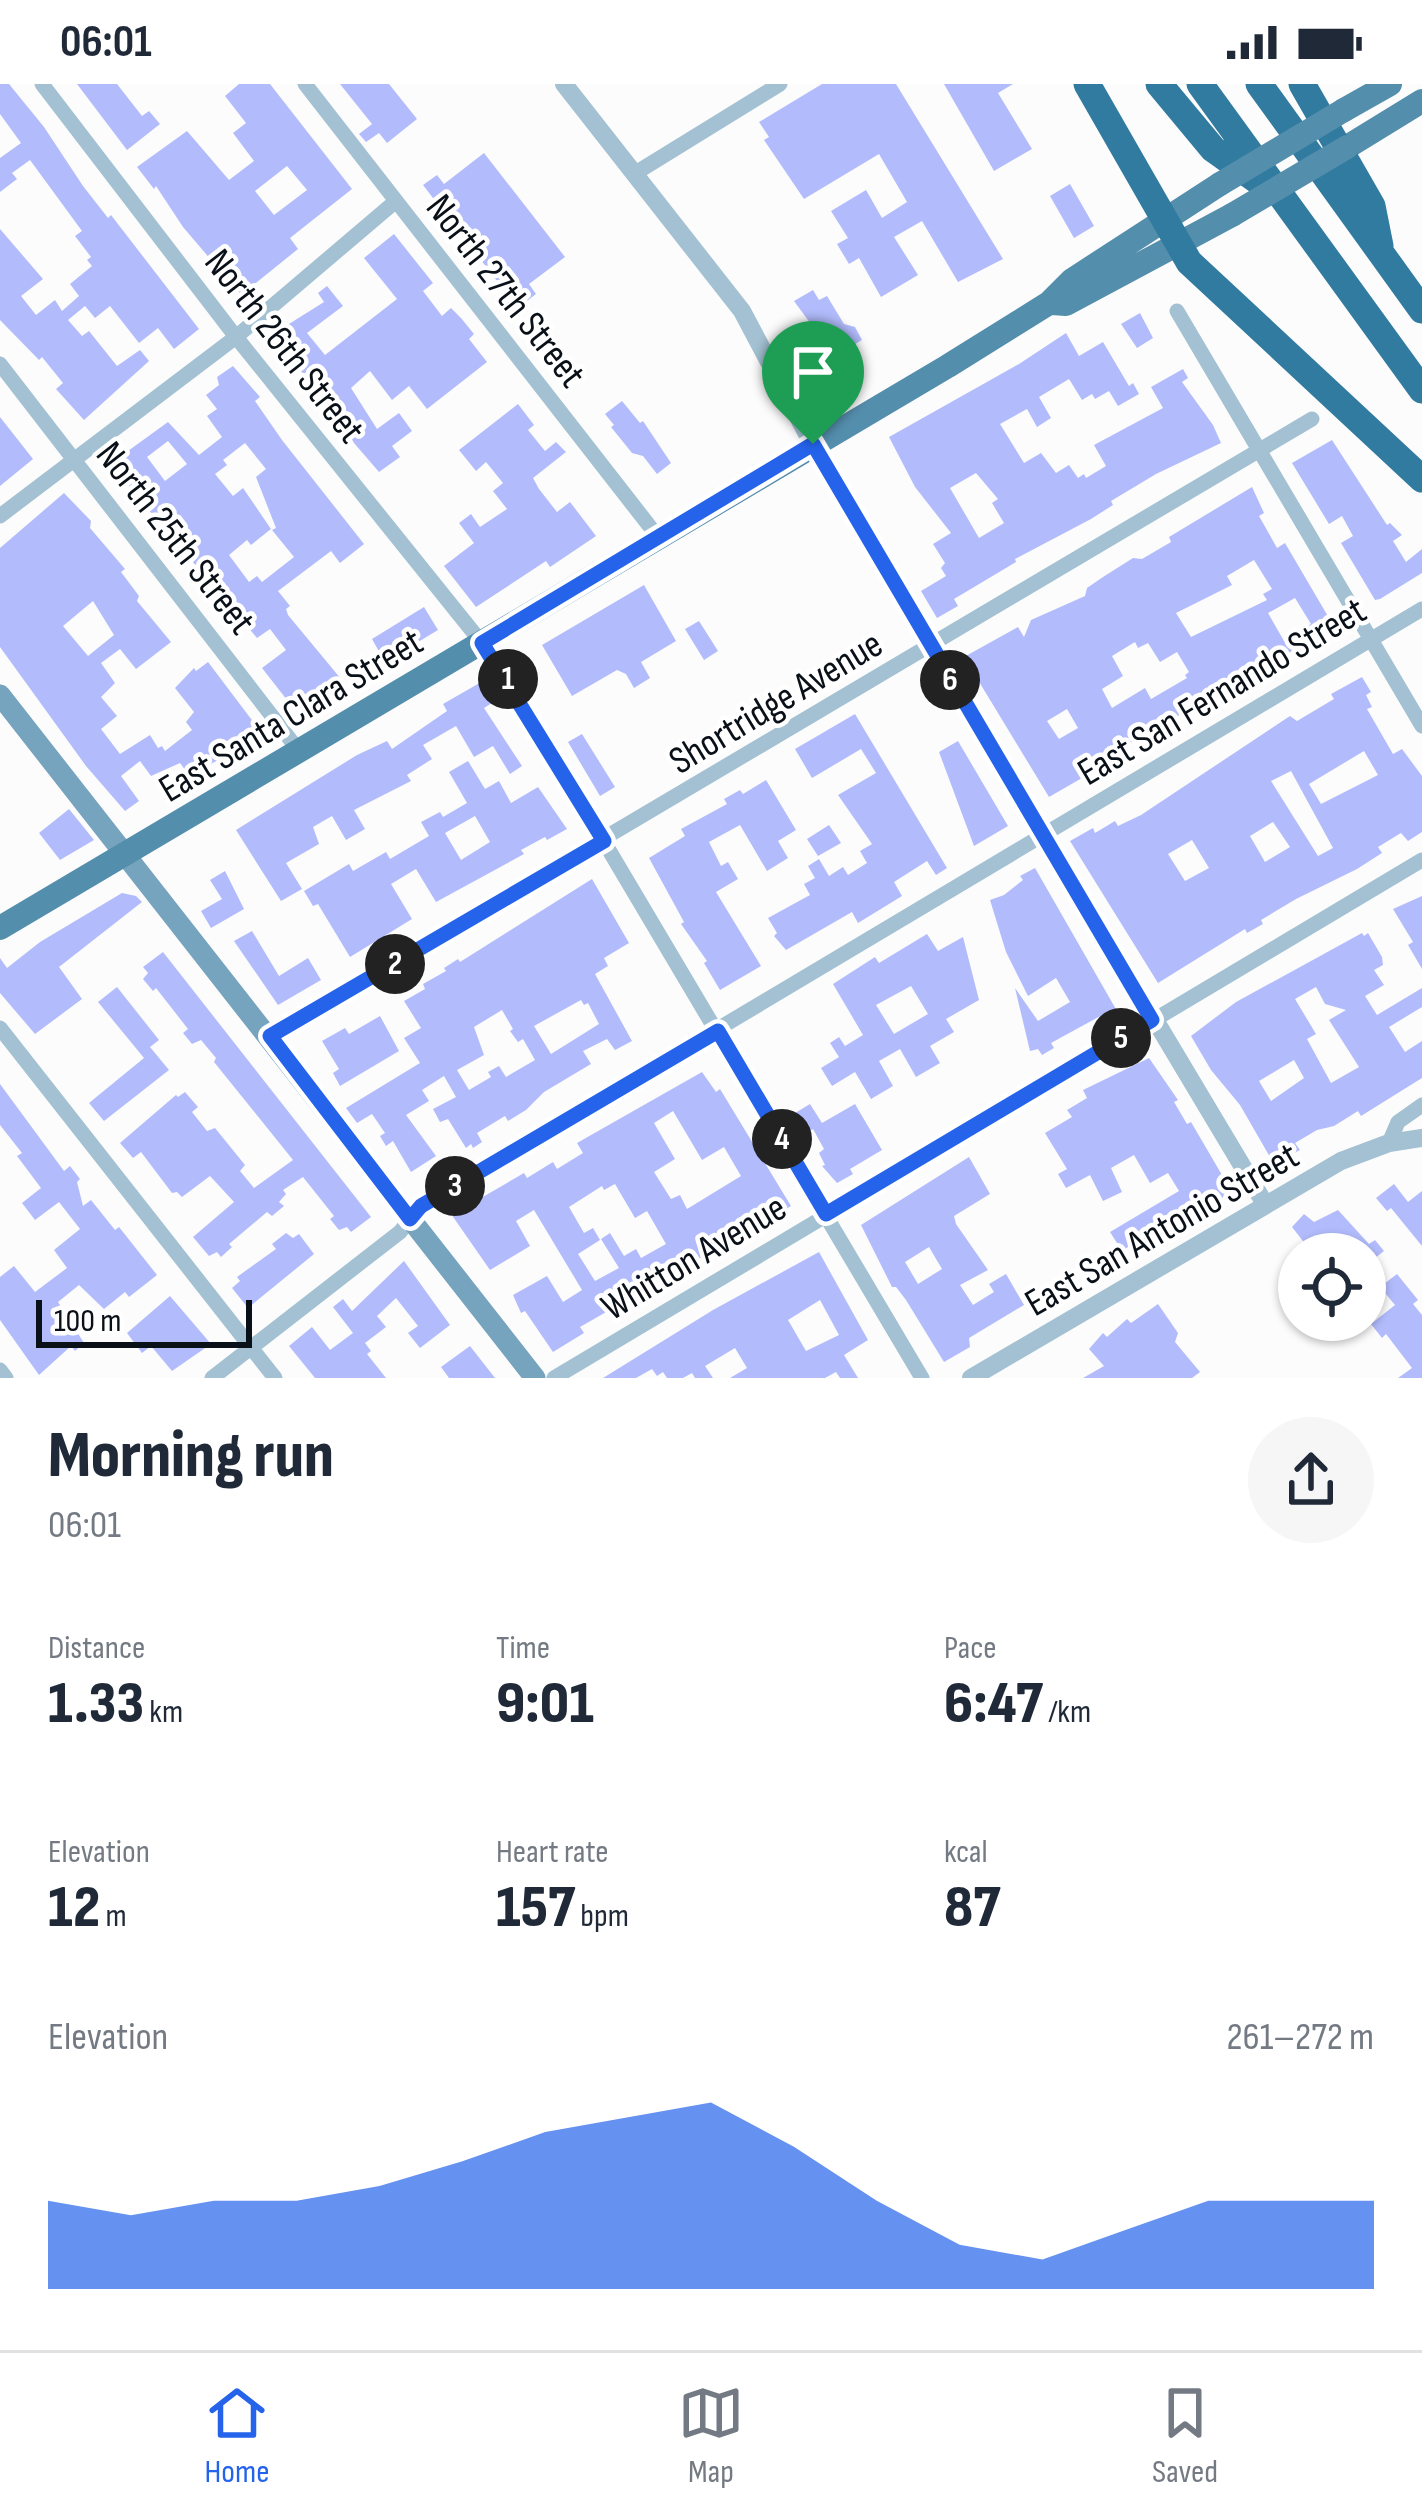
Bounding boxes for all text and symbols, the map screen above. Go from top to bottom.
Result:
text: 06:01 [60,15,152,70]
street label: North 27th Street [415,186,595,397]
street label: North 26th Street [194,240,374,453]
pin [762,321,864,444]
icon: arrive [780,339,846,405]
street label: North 25th Street [85,433,265,644]
street label: East San Fernando Street [1070,588,1375,797]
street label: East Santa Clara Street [151,619,432,813]
street label: Shortridge Avenue [661,621,891,785]
pin: 1 [478,649,538,709]
pin: 6 [920,650,980,710]
text: 1 [502,659,514,699]
text: 6 [942,660,958,700]
pin: 2 [365,934,425,994]
text: 2 [388,944,402,984]
pin: 5 [1091,1008,1151,1068]
text: 5 [1114,1018,1128,1058]
pin: 4 [752,1109,812,1169]
text: 4 [774,1119,790,1159]
street label: East San Antonio Street [1017,1133,1307,1328]
pin: 3 [425,1156,485,1216]
text: 3 [448,1166,462,1206]
street label: Whitton Avenue [593,1185,795,1332]
map controls [1278,1233,1386,1341]
button: locate [1278,1233,1386,1341]
scale bar [36,1294,252,1347]
text: 100 m [54,1301,121,1341]
text: Morning run [48,1417,334,1496]
button: share [1248,1417,1374,1543]
text: 06:01 [48,1502,121,1549]
text: Distance [48,1628,145,1668]
text: Time [496,1628,550,1668]
text: Pace [944,1628,997,1668]
text: 1.33 [48,1668,144,1740]
text: 9:01 [496,1668,594,1740]
text: 6:47 [944,1668,1043,1740]
text: km [144,1692,183,1732]
text: /km [1043,1692,1091,1732]
text: Elevation [48,1832,150,1872]
text: Heart rate [496,1832,609,1872]
text: kcal [944,1832,988,1872]
text: 12 [48,1872,100,1944]
text: 157 [496,1872,575,1944]
text: 87 [944,1872,1000,1944]
text: m [100,1896,127,1936]
text: bpm [575,1896,629,1936]
text: Elevation [48,2014,168,2061]
text: 261–272 m [1227,2014,1374,2061]
tab: Home [204,2380,270,2492]
tab: Map [678,2380,744,2492]
tab: Saved [1152,2380,1218,2492]

